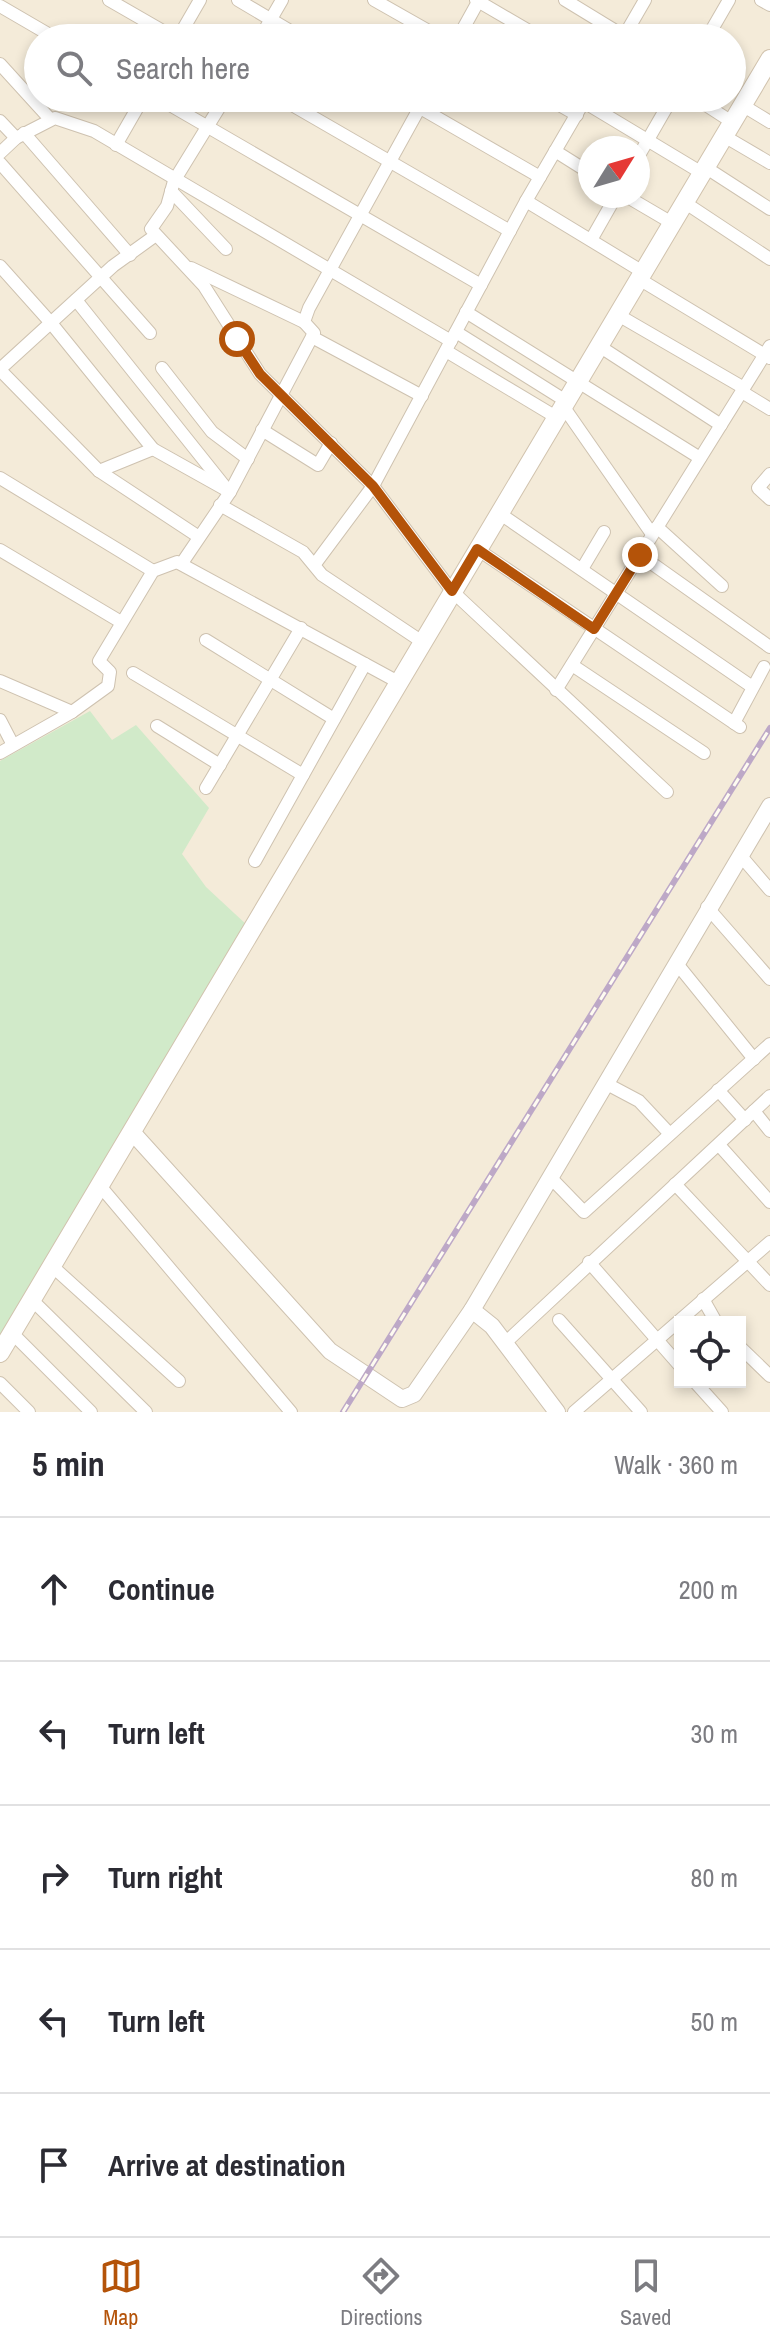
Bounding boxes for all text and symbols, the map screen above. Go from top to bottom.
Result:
search box [24,24,746,112]
icon: search [52,46,96,90]
text: Search here [116,48,250,88]
north arrow [578,136,650,208]
route start [219,321,255,357]
route end [622,537,658,573]
map controls [674,1316,746,1388]
button: locate [674,1316,746,1388]
text: 5 min [32,1441,105,1487]
text: Walk · 360 m [614,1447,738,1482]
icon: ahead [32,1567,76,1611]
text: Continue [108,1569,215,1609]
text: 200 m [679,1572,738,1607]
icon: left [32,1711,76,1755]
text: Turn left [108,1713,205,1753]
text: 30 m [691,1716,738,1751]
icon: right [32,1855,76,1899]
text: Turn right [108,1857,222,1897]
text: 80 m [691,1860,738,1895]
icon: left [32,1999,76,2043]
text: Turn left [108,2001,205,2041]
text: 50 m [691,2004,738,2039]
icon: arrive [32,2143,76,2187]
text: Arrive at destination [108,2145,346,2185]
tab: Map [99,2254,143,2332]
tab: Directions [340,2254,423,2332]
tab: Saved [620,2254,671,2332]

